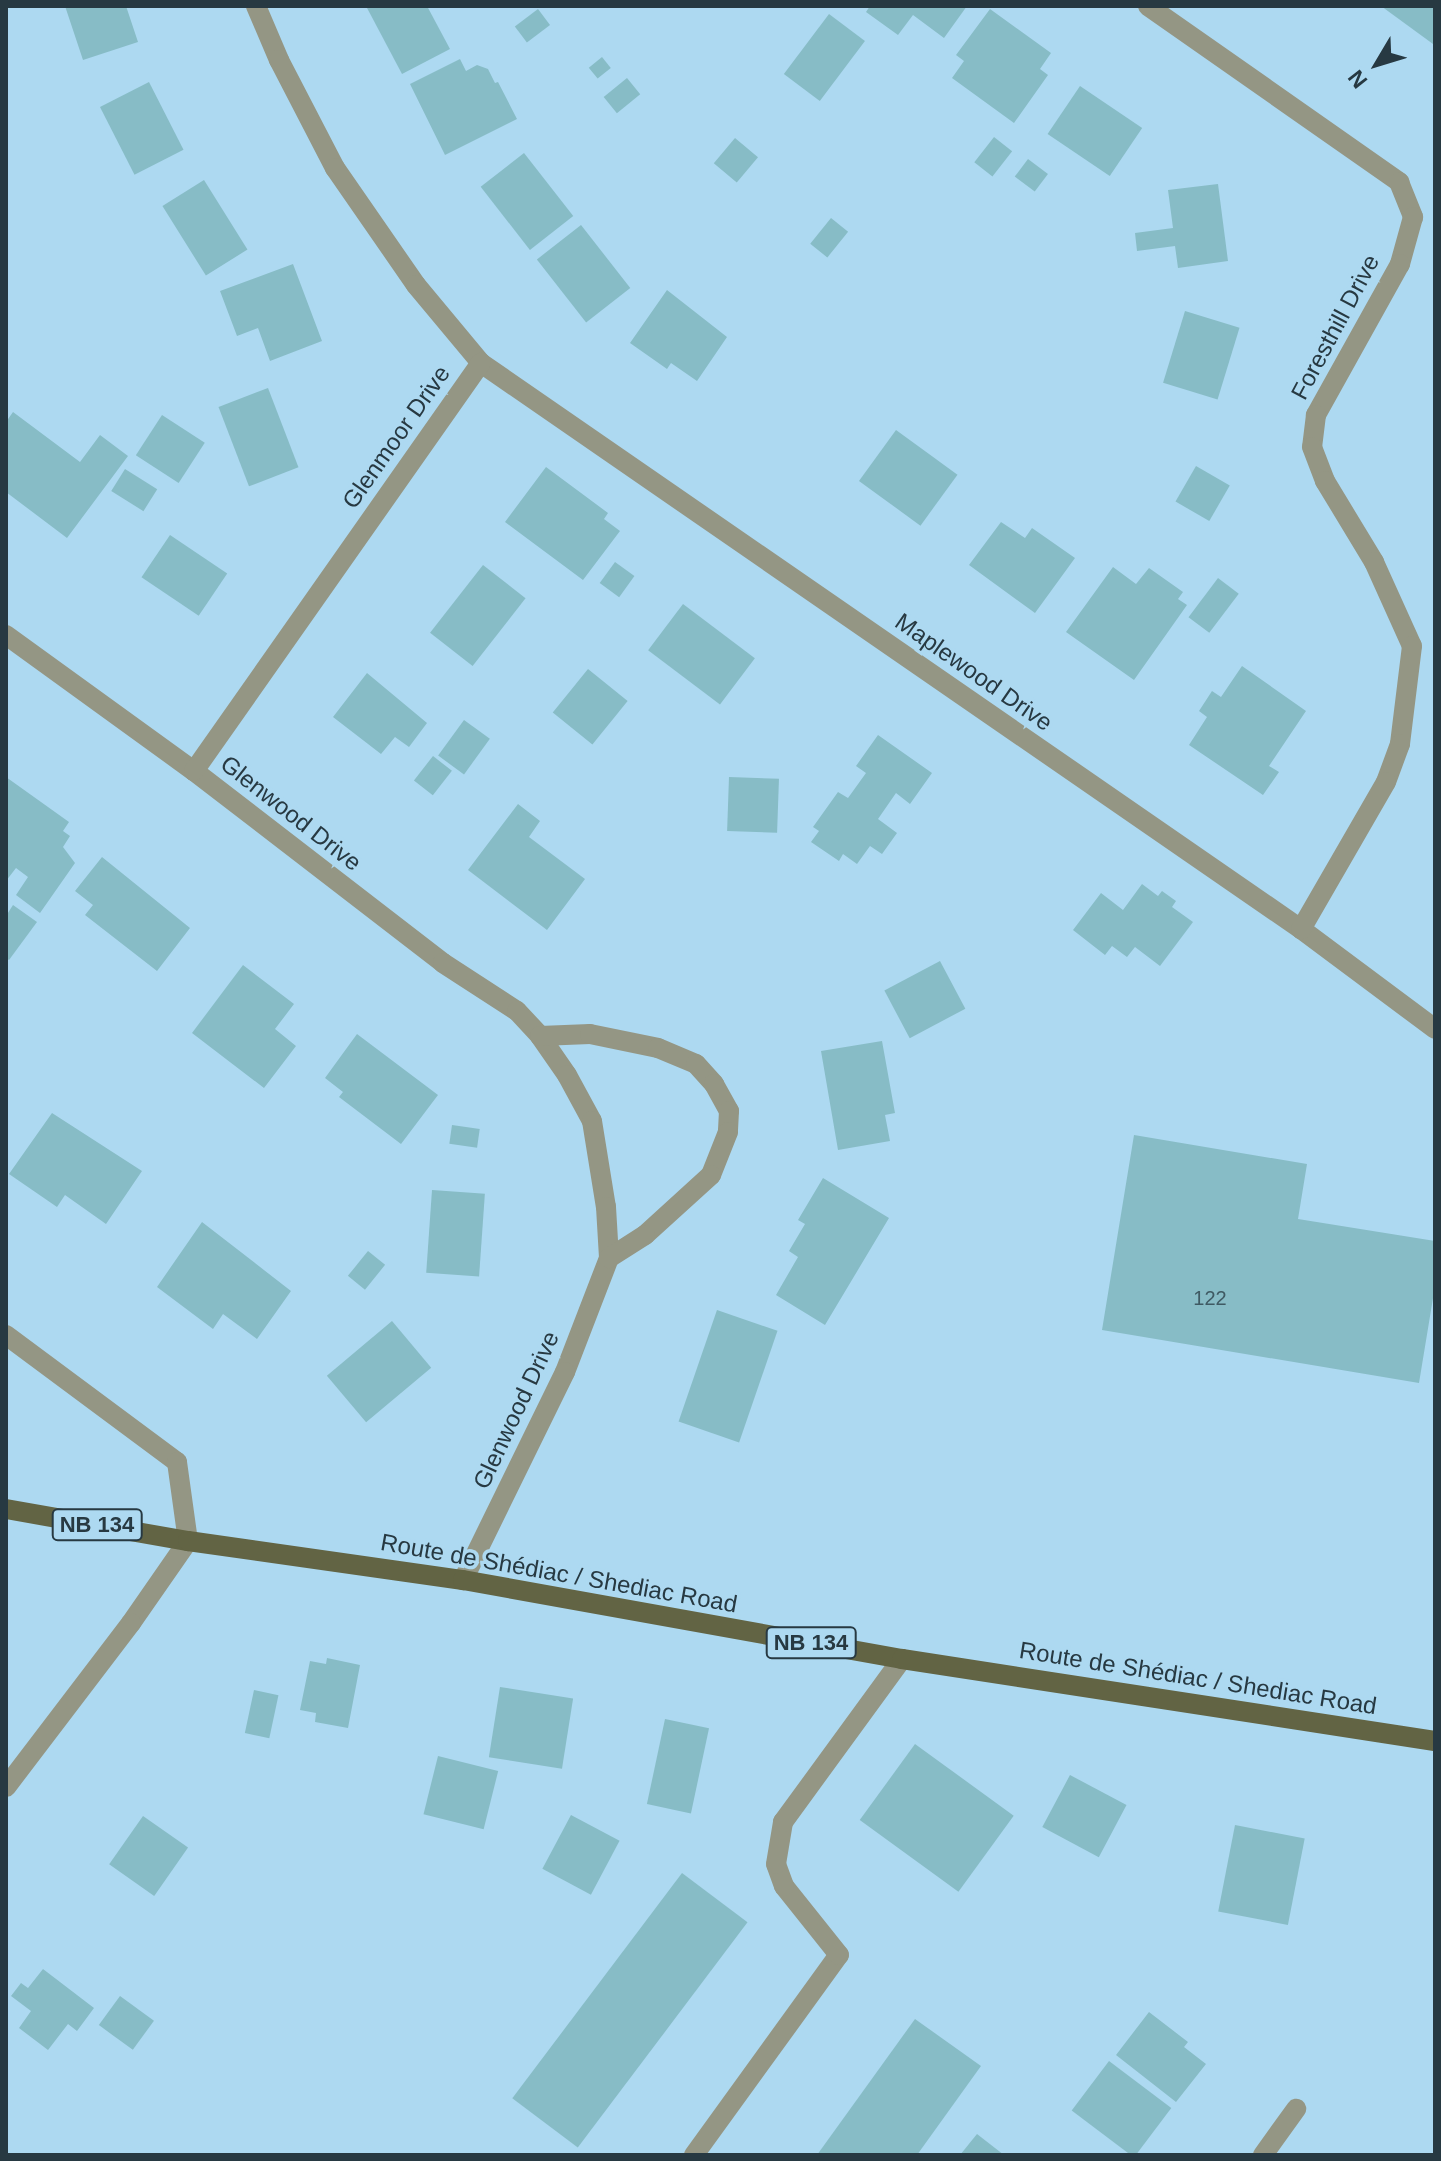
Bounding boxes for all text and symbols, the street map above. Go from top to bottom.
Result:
north arrow [1337,24,1417,104]
text: N [1343,65,1372,93]
street label: Foresthill Drive [1285,250,1385,404]
street label: Glenmoor Drive [336,360,456,514]
street label: Maplewood Drive [890,607,1058,737]
street label: Glenwood Drive [215,749,367,877]
house number: 122 [1193,1286,1227,1310]
street label: Glenwood Drive [467,1327,565,1493]
road number: NB 134 [51,1507,143,1543]
street label: Route de Shédiac / Shediac Road [378,1527,740,1619]
road number: NB 134 [765,1625,857,1661]
street label: Route de Shédiac / Shediac Road [1017,1635,1379,1721]

